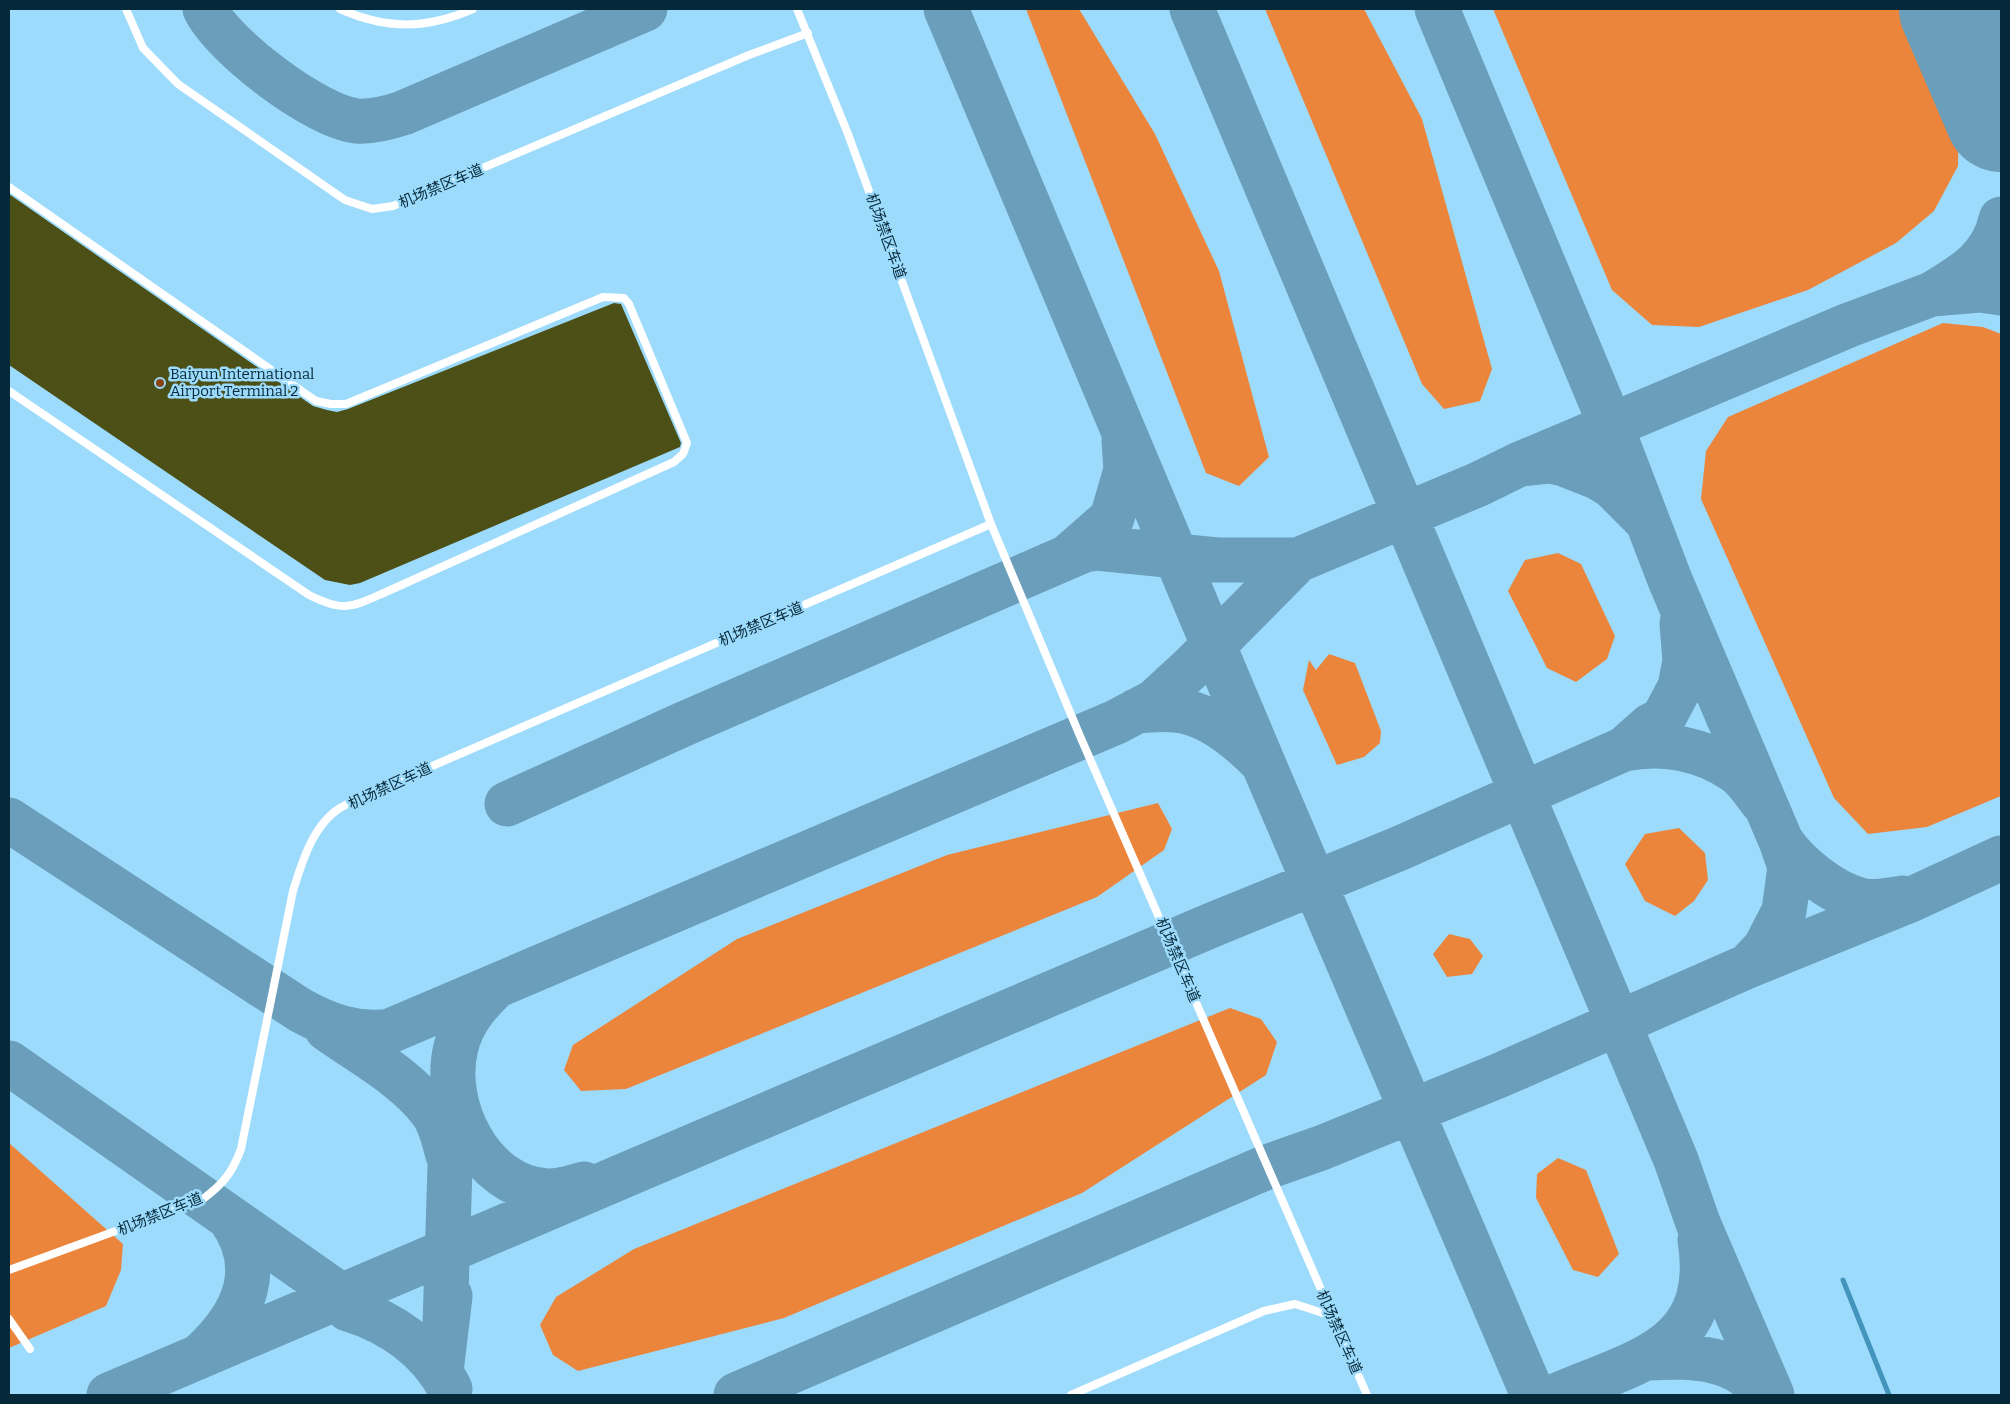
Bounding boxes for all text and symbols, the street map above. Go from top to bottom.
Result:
street label: 机场禁区车道 [396,160,486,212]
street label: 机场禁区车道 [862,191,910,281]
place label: Baiyun International Airport Terminal 2 [170,365,314,400]
marker: Baiyun International Airport Terminal 2 [154,377,166,389]
street label: 机场禁区车道 [716,598,806,650]
street label: 机场禁区车道 [345,759,435,813]
street label: 机场禁区车道 [1152,915,1204,1005]
street label: 机场禁区车道 [115,1189,205,1239]
street label: 机场禁区车道 [1312,1287,1366,1377]

